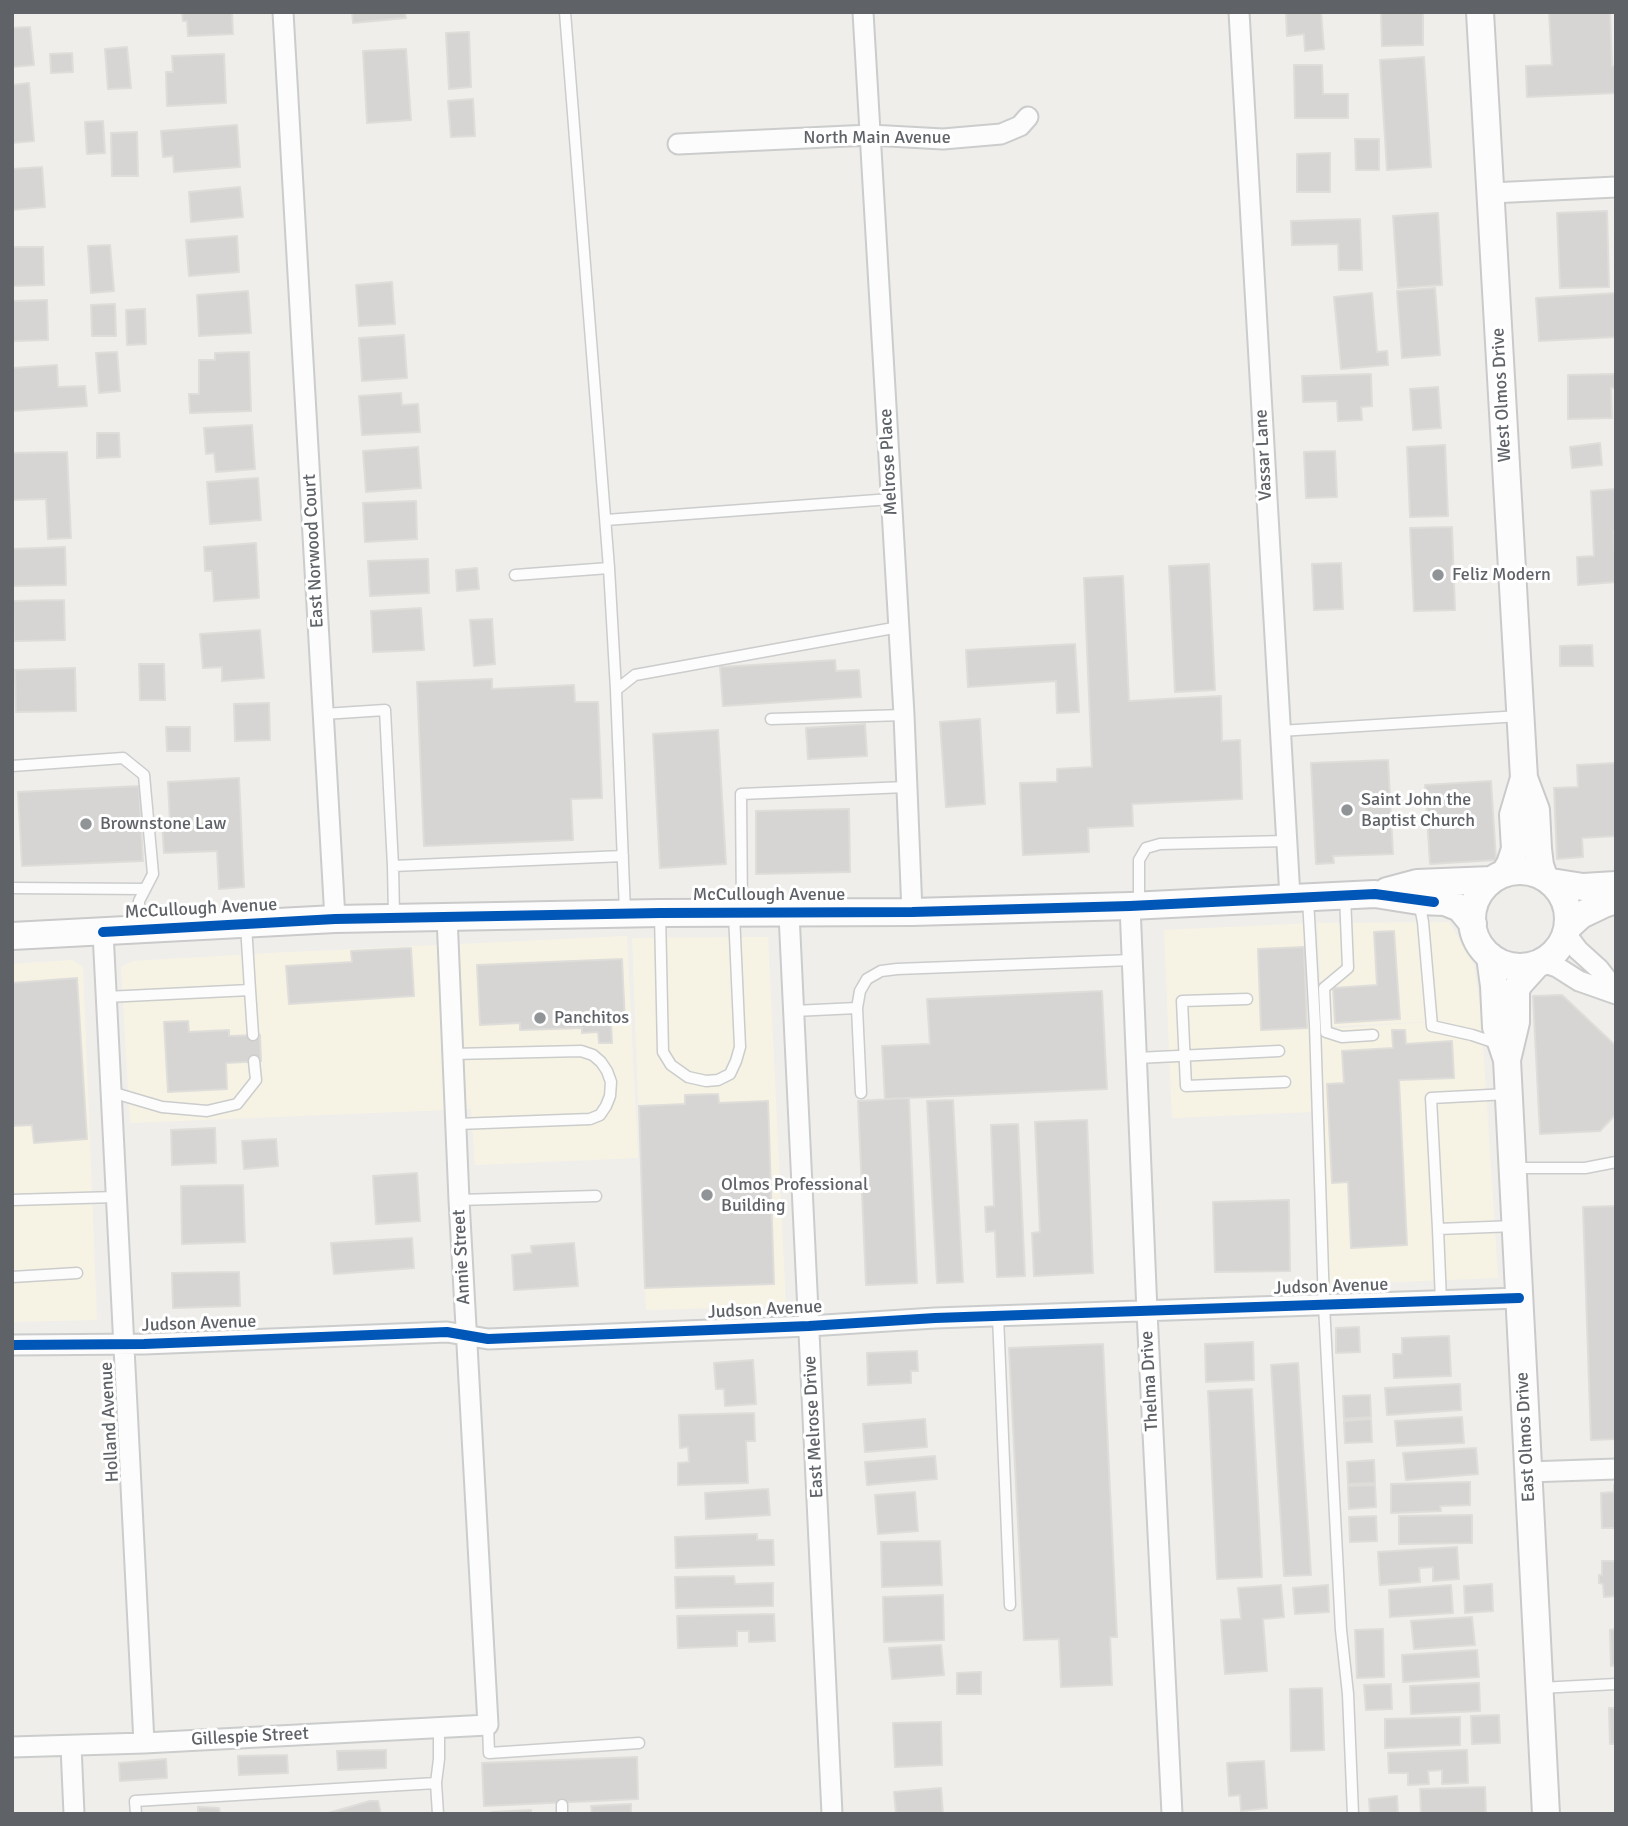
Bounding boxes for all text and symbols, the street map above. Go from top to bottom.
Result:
street label: North Main Avenue [803,127,951,149]
street label: West Olmos Drive [1488,327,1516,463]
street label: Melrose Place [875,408,903,516]
street label: Vassar Lane [1251,409,1277,501]
street label: East Norwood Court [299,473,329,629]
place label: Feliz Modern [1452,564,1551,586]
marker: Feliz Modern [1430,567,1446,583]
place label: Saint John the Baptist Church [1361,789,1475,832]
marker: Saint John the Baptist Church [1339,802,1355,818]
place label: Brownstone Law [100,813,226,835]
marker: Brownstone Law [78,816,94,832]
street label: McCullough Avenue [693,884,845,906]
street label: McCullough Avenue [124,894,278,924]
place label: Panchitos [554,1007,629,1029]
marker: Panchitos [532,1010,548,1026]
place label: Olmos Professional Building [721,1174,868,1216]
marker: Olmos Professional Building [699,1187,715,1203]
street label: Annie Street [449,1209,475,1305]
street label: Judson Avenue [1273,1274,1389,1300]
street label: Judson Avenue [707,1296,823,1324]
street label: Judson Avenue [141,1311,257,1337]
street label: Thelma Drive [1137,1330,1163,1432]
street label: East Melrose Drive [799,1355,829,1499]
street label: Holland Avenue [96,1361,124,1483]
street label: East Olmos Drive [1512,1371,1540,1503]
street label: Gillespie Street [191,1723,309,1751]

